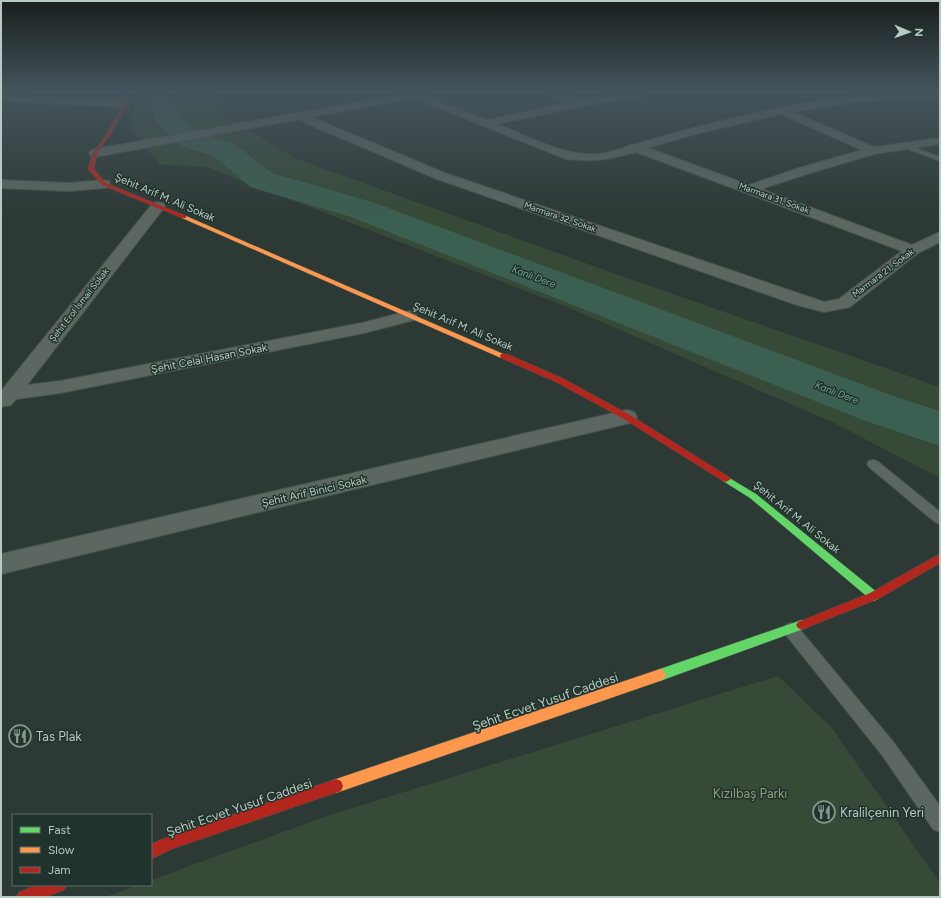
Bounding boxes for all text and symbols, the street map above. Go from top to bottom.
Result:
north arrow [889,12,929,52]
text: N [912,28,925,37]
street label: Şehit Arif M. Ali Sokak [113,170,217,225]
street label: Marmara 31. Sokak [738,180,811,216]
street label: Marmara 32. Sokak [523,199,598,234]
street label: Marmara 21. Sokak [850,246,916,299]
water label: Kanlı Dere [510,262,558,291]
street label: Şehit Erol İsmail Sokak [47,265,111,344]
street label: Şehit Arif M. Ali Sokak [411,299,515,354]
street label: Şehit Celal Hasan Sokak [150,341,269,376]
water label: Kanlı Dere [813,378,861,407]
street label: Şehit Arif Binici Sokak [260,473,368,510]
street label: Şehit Arif M. Ali Sokak [751,478,843,557]
street label: Şehit Ecvet Yusuf Caddesi [470,669,620,734]
restaurant icon: Tas Plak [7,723,33,749]
place label: Tas Plak [36,729,82,744]
street label: Şehit Ecvet Yusuf Caddesi [164,775,314,840]
park label: Kızılbaş Parkı [713,786,787,801]
restaurant icon: Kralilçenin Yeri [811,799,837,825]
place label: Kralilçenin Yeri [840,805,924,820]
legend [12,814,152,886]
text: Fast [48,823,71,837]
text: Slow [48,843,75,857]
text: Jam [48,863,71,877]

